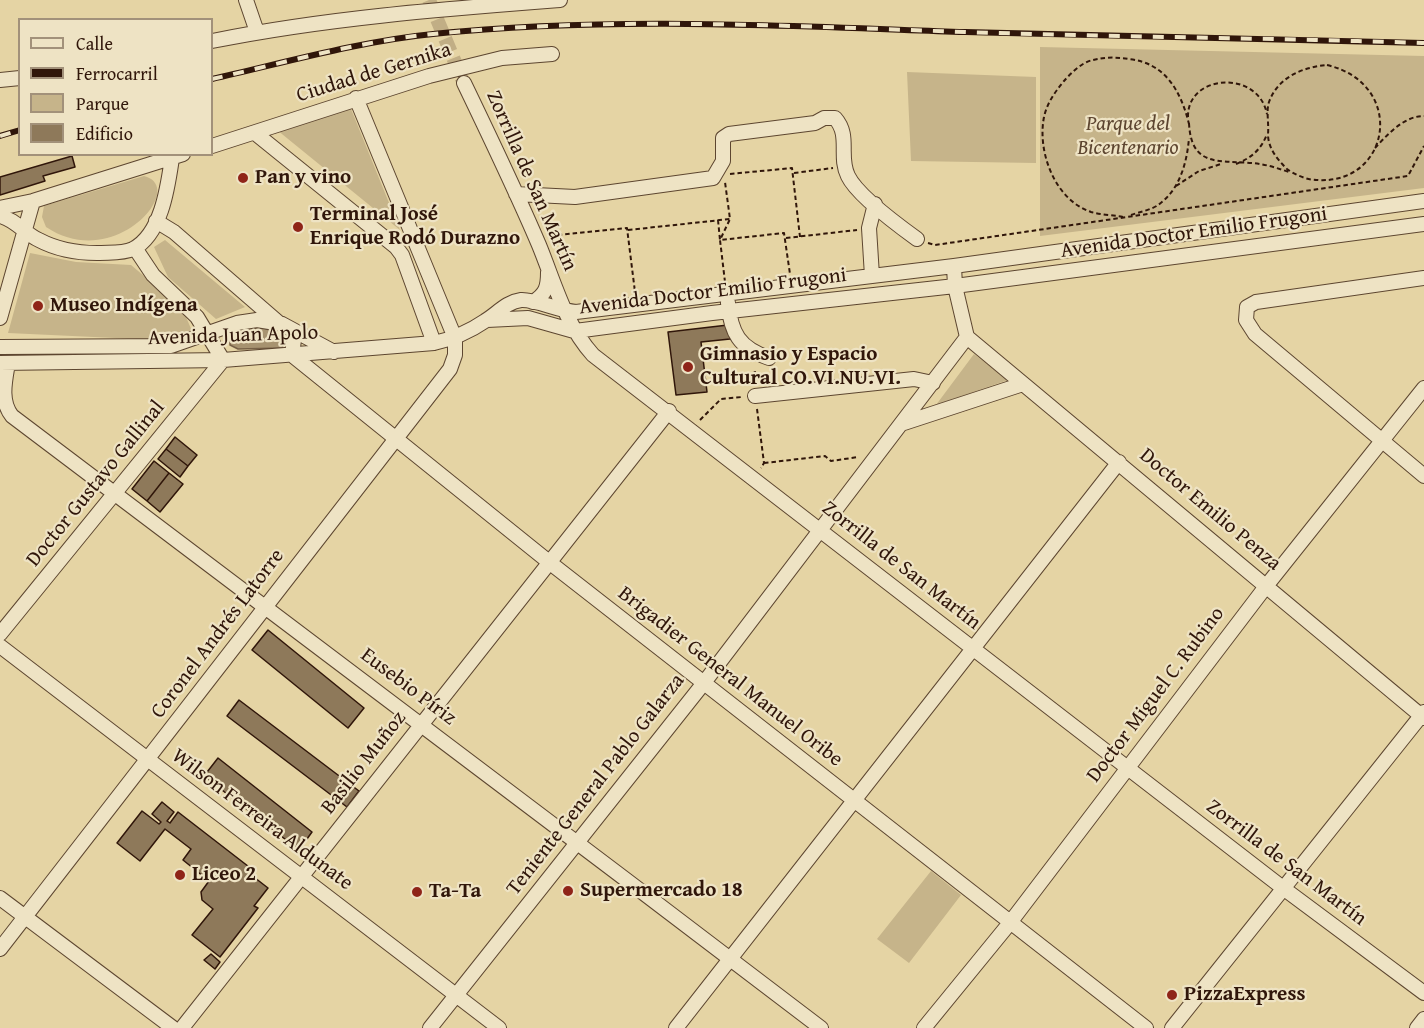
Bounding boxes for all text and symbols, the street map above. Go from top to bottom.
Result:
legend [18,18,213,156]
text: Calle [76,30,113,57]
street label: Ciudad de Gernika [294,37,454,109]
text: Ferrocarril [76,60,158,87]
street label: Zorrilla de San Martín [480,87,582,275]
text: Parque [76,90,129,117]
park label: Parque del Bicentenario [1077,112,1179,162]
text: Edificio [76,120,133,147]
place label: Pan y vino [255,165,351,191]
marker: Pan y vino [236,171,250,185]
place label: Terminal José Enrique Rodó Durazno [310,202,520,252]
street label: Avenida Doctor Emilio Frugoni [1059,202,1329,264]
marker: Terminal José Enrique Rodó Durazno [291,220,305,234]
street label: Avenida Doctor Emilio Frugoni [578,263,848,321]
place label: Museo Indígena [50,293,198,319]
marker: Museo Indígena [31,299,45,313]
street label: Avenida Juan Apolo [147,320,319,352]
place label: Gimnasio y Espacio Cultural CO.VI.NU.VI. [700,342,901,392]
marker: Gimnasio y Espacio Cultural CO.VI.NU.VI. [681,360,695,374]
street label: Doctor Gustavo Gallinal [21,396,171,572]
street label: Doctor Emilio Penza [1134,443,1286,577]
street label: Zorrilla de San Martín [817,496,985,636]
street label: Coronel Andrés Latorre [146,544,290,724]
street label: Brigadier General Manuel Oribe [612,581,848,773]
street label: Doctor Miguel C. Rubino [1082,602,1230,788]
street label: Eusebio Píriz [355,643,461,731]
street label: Teniente General Pablo Galarza [502,669,690,901]
street label: Basilio Muñoz [316,707,412,819]
street label: Wilson Ferreira Aldunate [166,744,358,896]
street label: Zorrilla de San Martín [1201,794,1371,932]
place label: Liceo 2 [192,862,256,888]
marker: Liceo 2 [173,868,187,882]
place label: Supermercado 18 [580,878,743,904]
place label: Ta-Ta [429,879,481,905]
marker: Supermercado 18 [561,884,575,898]
marker: Ta-Ta [410,885,424,899]
place label: PizzaExpress [1184,982,1305,1008]
marker: PizzaExpress [1165,988,1179,1002]

